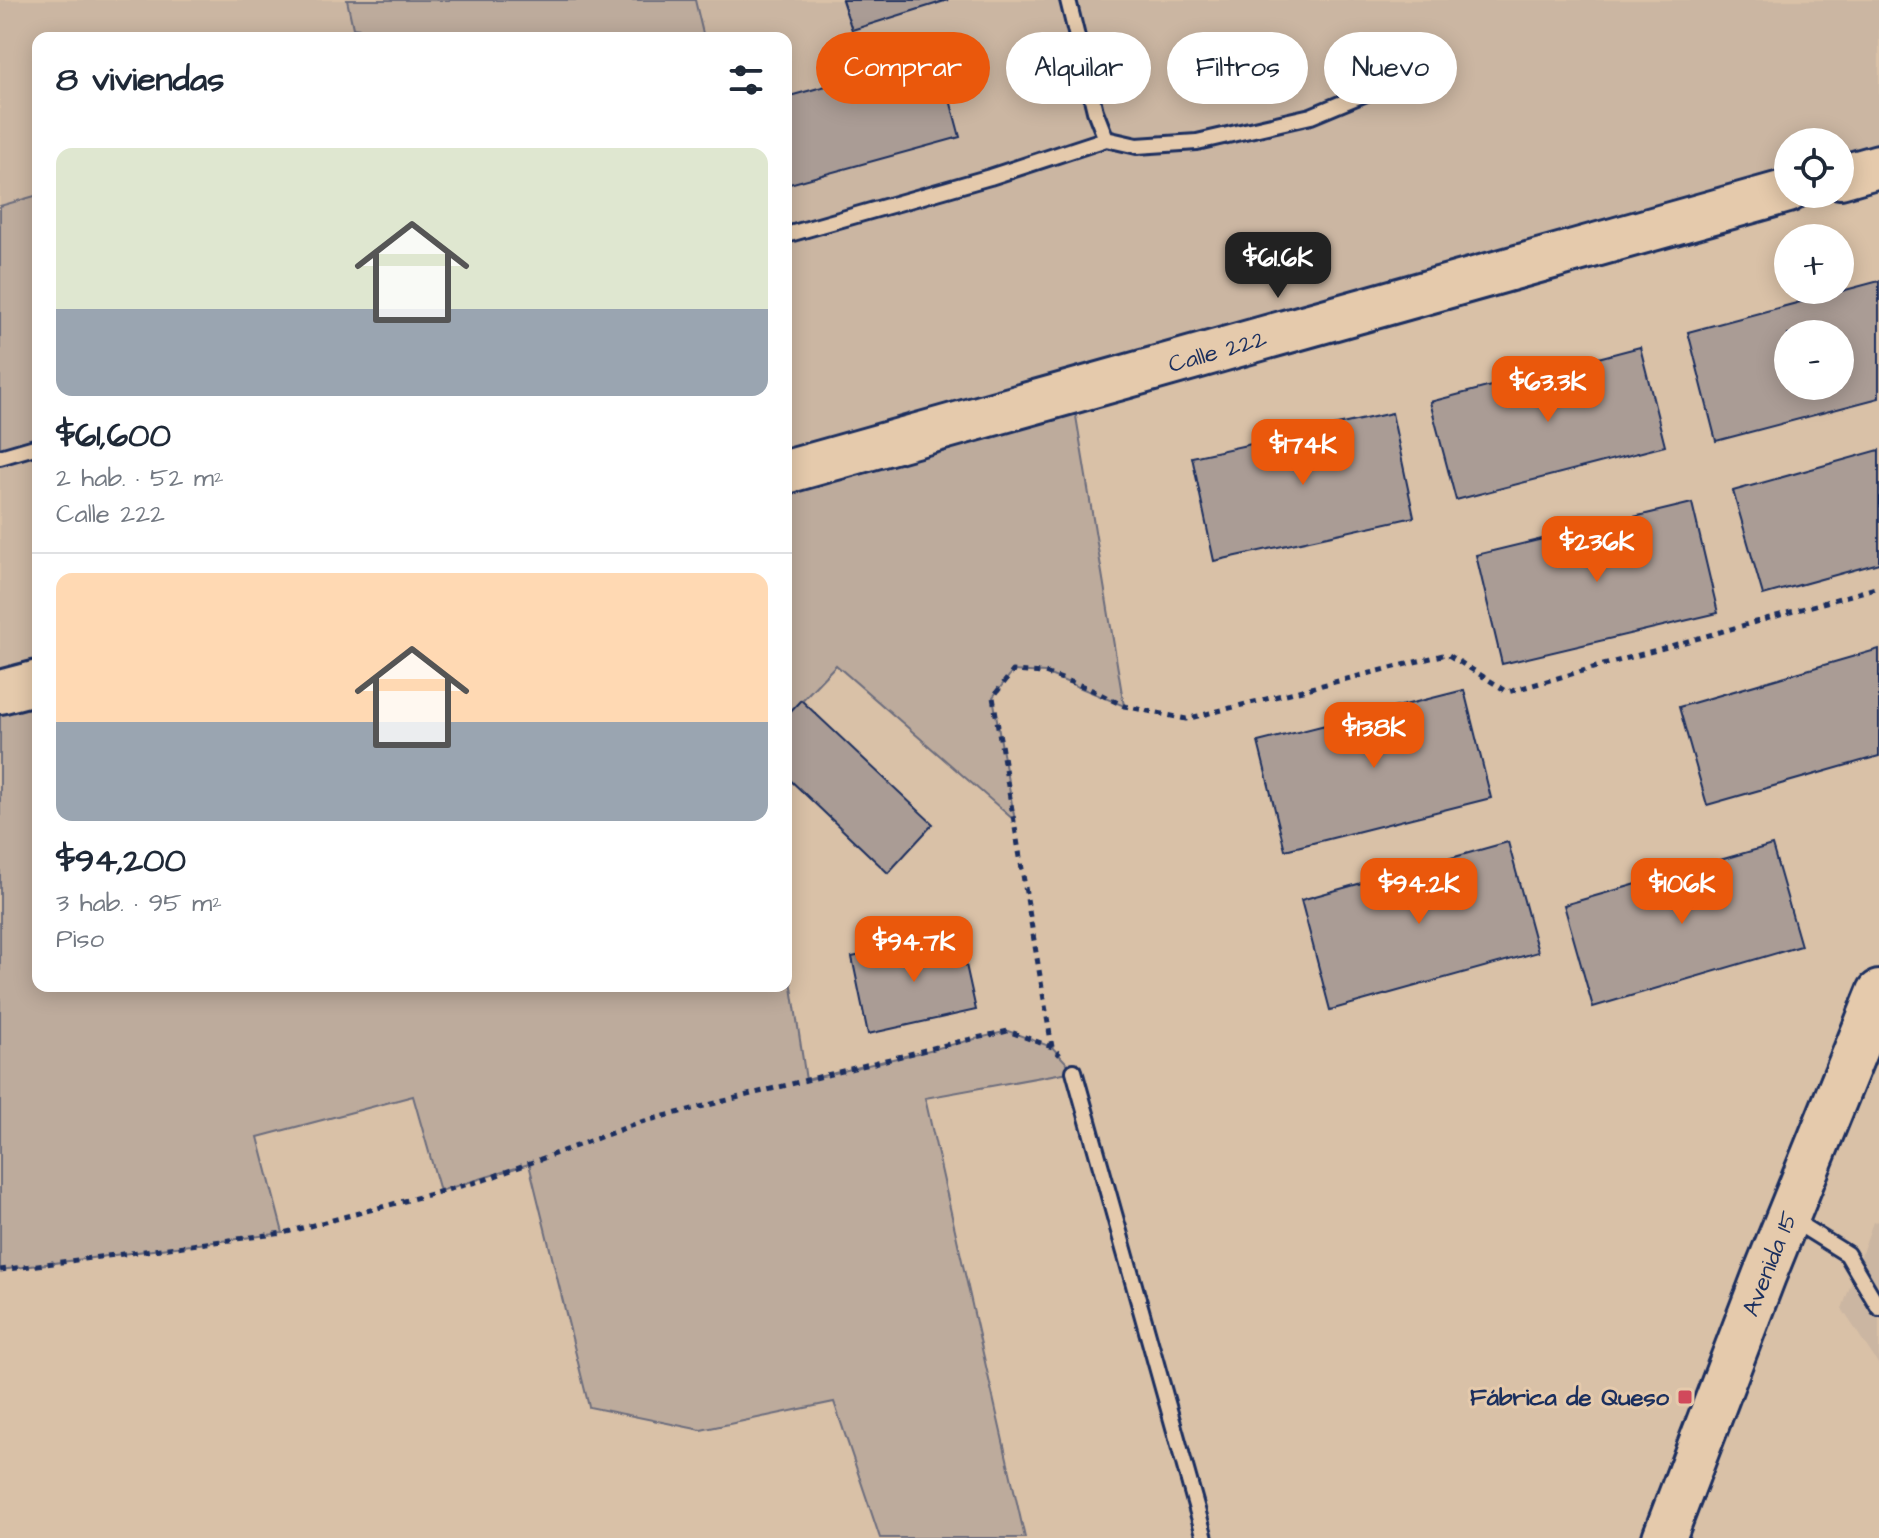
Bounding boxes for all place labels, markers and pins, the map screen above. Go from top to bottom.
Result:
pin: $61.6K [1213,232,1343,300]
pin: $63.3K [1483,356,1613,424]
pin: $174K [1247,419,1359,487]
pin: $236K [1541,516,1653,584]
pin: $138K [1318,702,1430,770]
pin: $94.2K [1354,858,1484,926]
pin: $106K [1626,858,1738,926]
pin: $94.7K [849,916,979,984]
place label: Fábrica de Queso [1470,1381,1669,1415]
marker: Fábrica de Queso [1676,1388,1694,1406]

